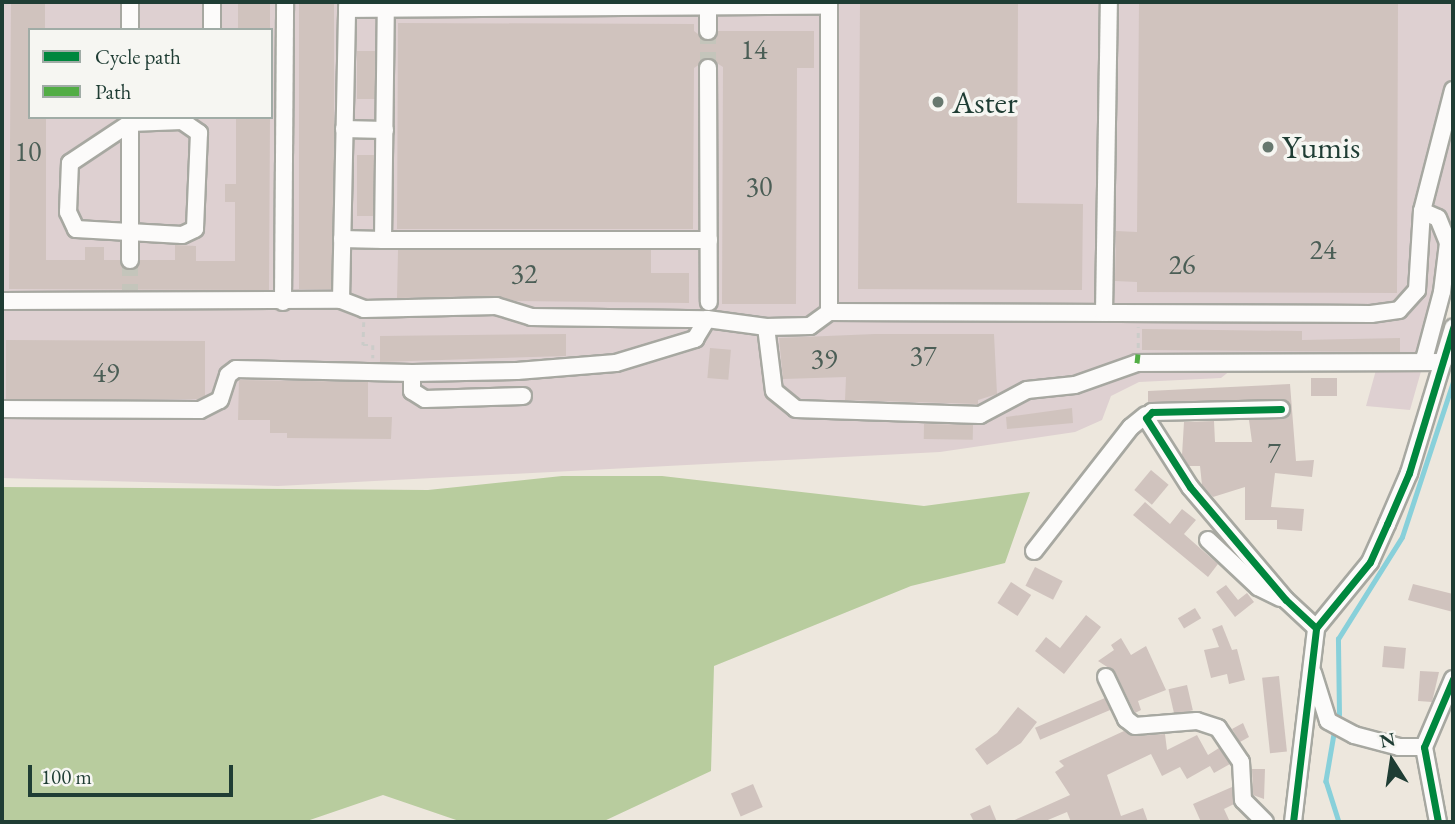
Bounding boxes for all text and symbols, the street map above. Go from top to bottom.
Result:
legend [28,28,273,119]
house number: 14 [741,32,767,66]
text: Cycle path [95,43,181,70]
text: Path [95,78,131,105]
place label: Aster [952,83,1018,121]
marker: Aster [930,94,946,110]
place label: Yumis [1282,128,1360,166]
house number: 10 [15,134,41,168]
marker: Yumis [1260,139,1276,155]
house number: 30 [746,169,772,203]
house number: 24 [1310,232,1336,266]
house number: 26 [1169,247,1195,281]
house number: 32 [511,256,537,290]
house number: 37 [910,338,936,372]
house number: 39 [811,341,837,375]
house number: 49 [93,355,119,389]
house number: 7 [1267,435,1281,469]
north arrow [1357,726,1427,796]
text: N [1377,726,1398,754]
scale bar [32,750,236,794]
text: 100 m [41,763,92,790]

